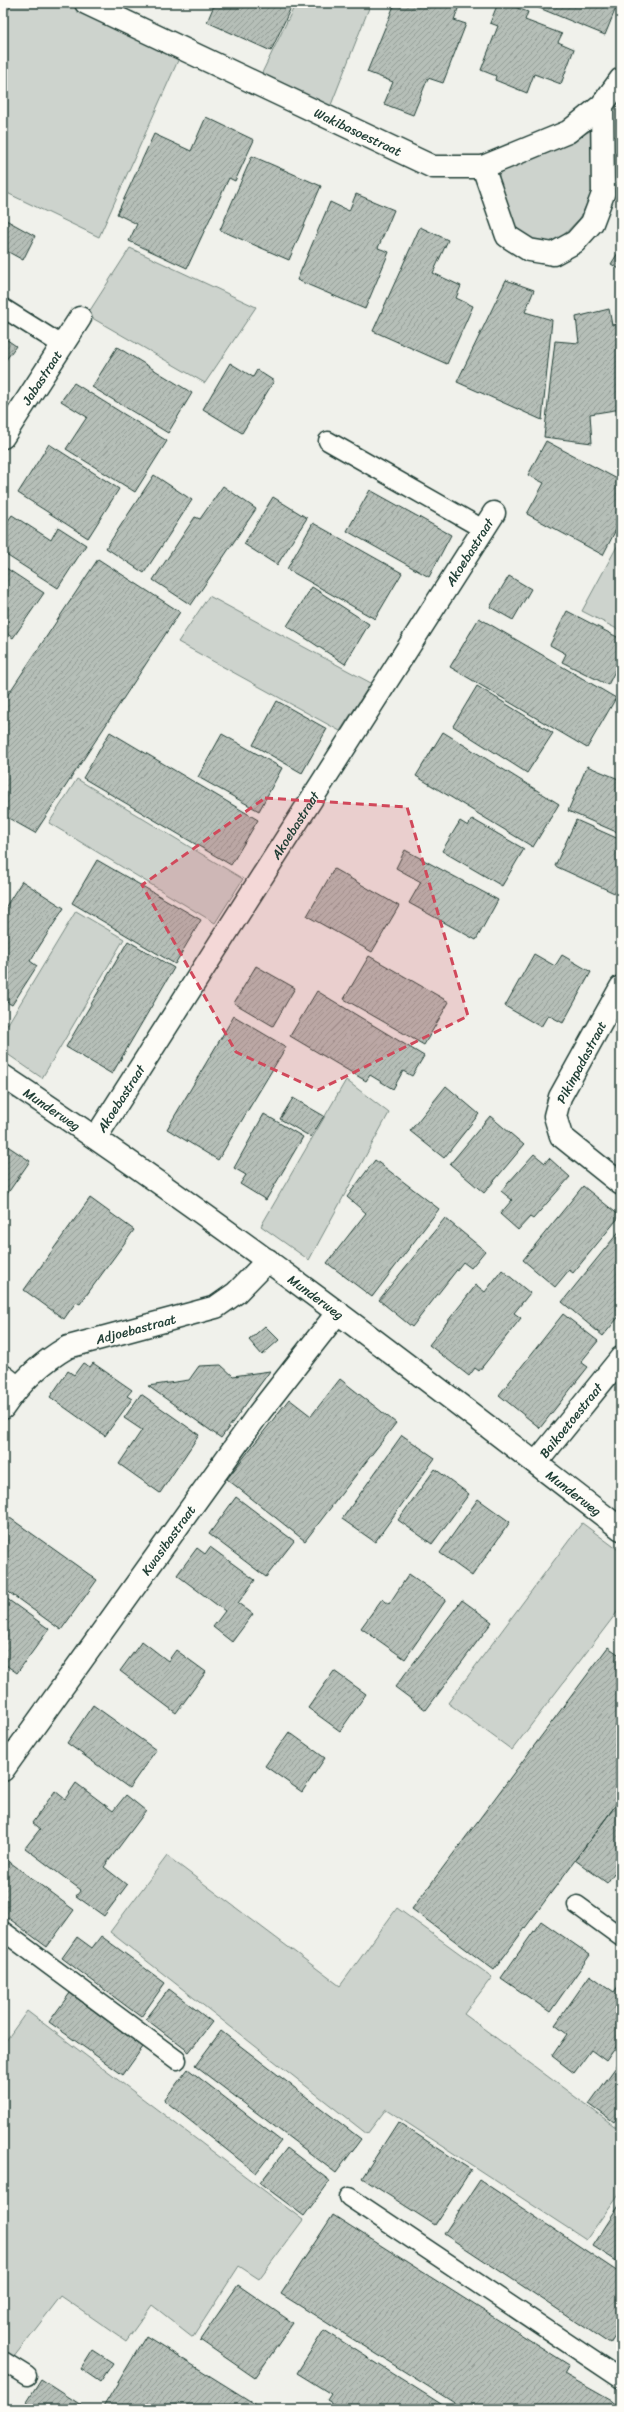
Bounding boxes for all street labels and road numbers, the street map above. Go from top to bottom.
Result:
street label: Wakibasoestraat [310,101,406,163]
street label: Jabastraat [15,345,69,411]
street label: Akoebastraat [439,513,500,592]
street label: Akoebastraat [264,786,326,865]
street label: Pikinpadastraat [550,1016,613,1108]
street label: Akoebastraat [90,1059,152,1138]
street label: Munderweg [18,1081,86,1137]
street label: Munderweg [283,1268,349,1326]
street label: Adjoebastraat [92,1307,179,1351]
street label: Baikoetoestraat [533,1377,609,1463]
street label: Munderweg [541,1464,607,1522]
street label: Kwasibastraat [135,1500,202,1580]

